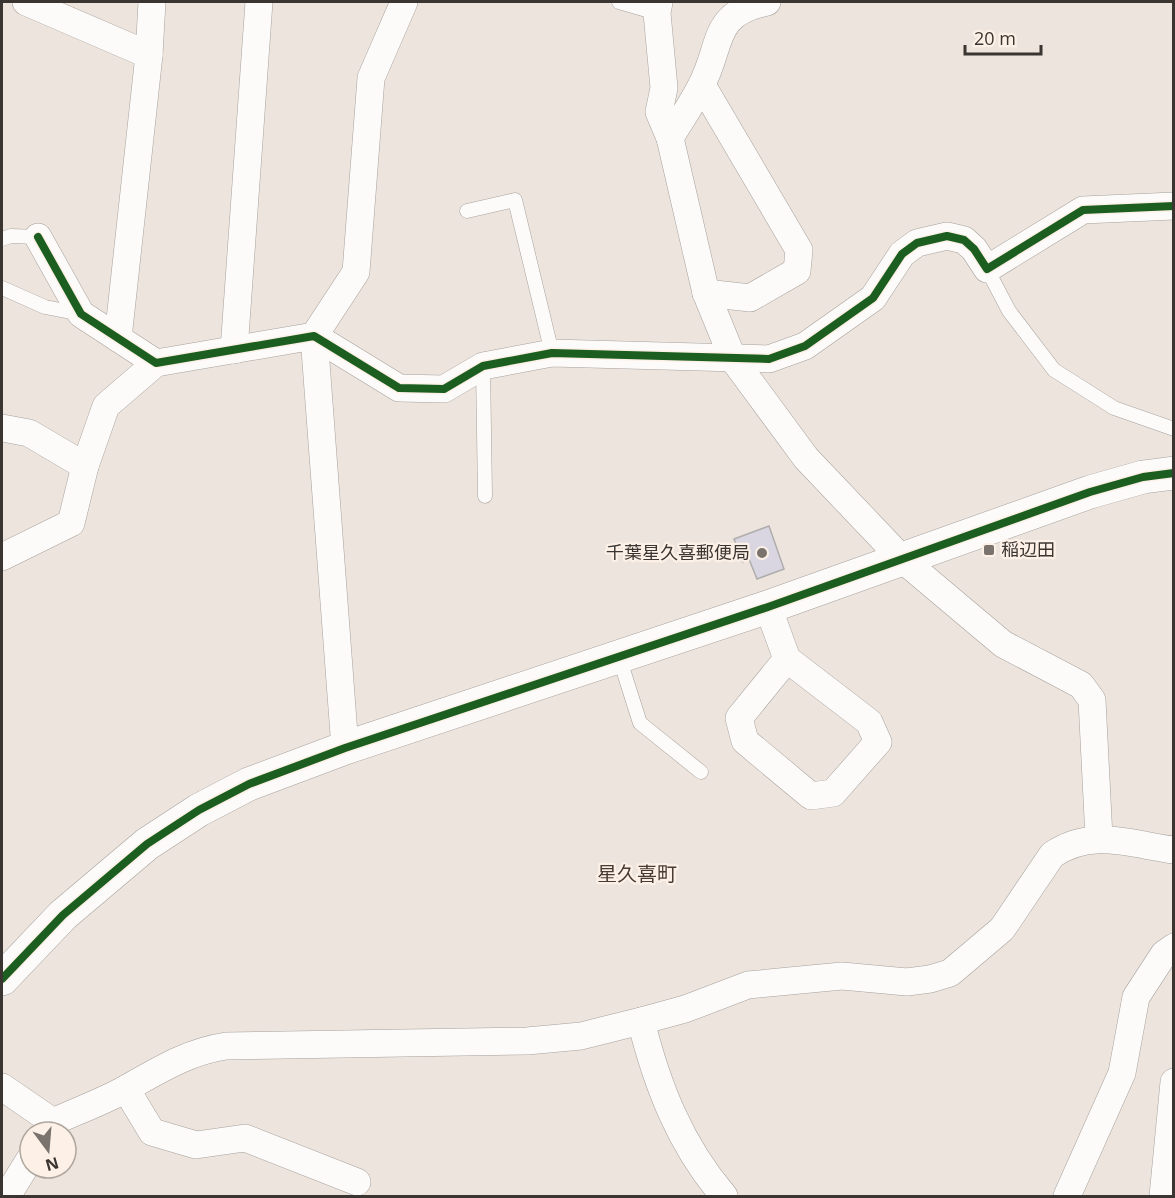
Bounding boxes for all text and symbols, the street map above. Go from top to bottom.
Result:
scale bar [965,18,1042,56]
text: 20 m [974,26,1016,50]
place label: 稲辺田 [1001,537,1055,561]
place label: 千葉星久喜郵便局 [606,540,750,564]
marker: 稲辺田 [982,543,996,557]
marker: 千葉星久喜郵便局 [755,546,769,560]
district label: 星久喜町 [597,860,677,887]
north arrow [18,1120,78,1180]
text: N [43,1152,61,1177]

